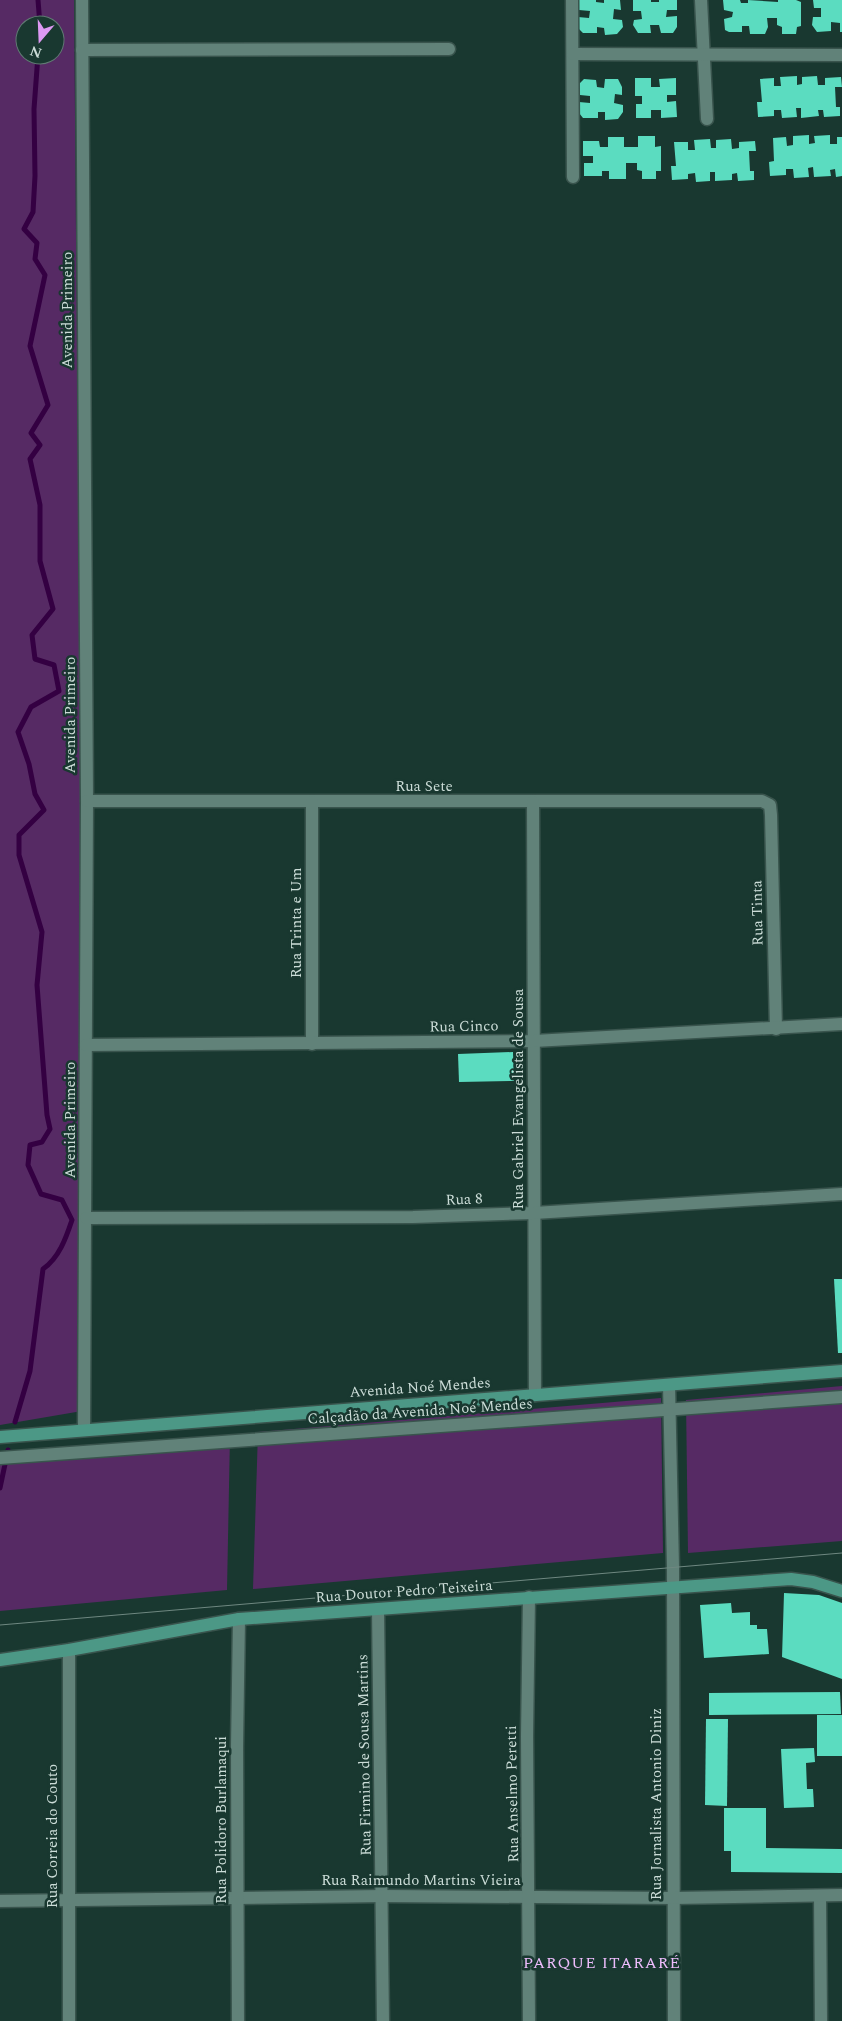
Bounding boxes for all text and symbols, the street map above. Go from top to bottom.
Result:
north arrow [15,15,65,65]
text: N [27,40,45,64]
street label: Avenida Primeiro [56,252,79,368]
street label: Avenida Primeiro [59,657,82,773]
street label: Rua Sete [395,775,453,798]
street label: Rua Trinta e Um [285,868,308,978]
street label: Rua Tinta [745,879,770,946]
street label: Rua Gabriel Evangelista de Sousa [507,988,530,1209]
street label: Rua Cinco [429,1014,499,1039]
street label: Avenida Primeiro [59,1062,82,1178]
street label: Rua 8 [445,1187,483,1212]
street label: Avenida Noé Mendes [349,1371,491,1404]
street label: Calçadão da Avenida Noé Mendes [307,1392,533,1431]
street label: Rua Doutor Pedro Teixeira [315,1574,494,1609]
street label: Rua Firmino de Sousa Martins [351,1654,378,1856]
street label: Rua Jornalista Antonio Diniz [645,1708,668,1900]
street label: Rua Anselmo Peretti [500,1725,525,1863]
street label: Rua Polidoro Burlamaqui [210,1736,233,1904]
street label: Rua Correia do Couto [41,1764,64,1908]
street label: Rua Raimundo Martins Vieira [321,1869,521,1892]
district label: PARQUE ITARARÉ [523,1951,681,1975]

